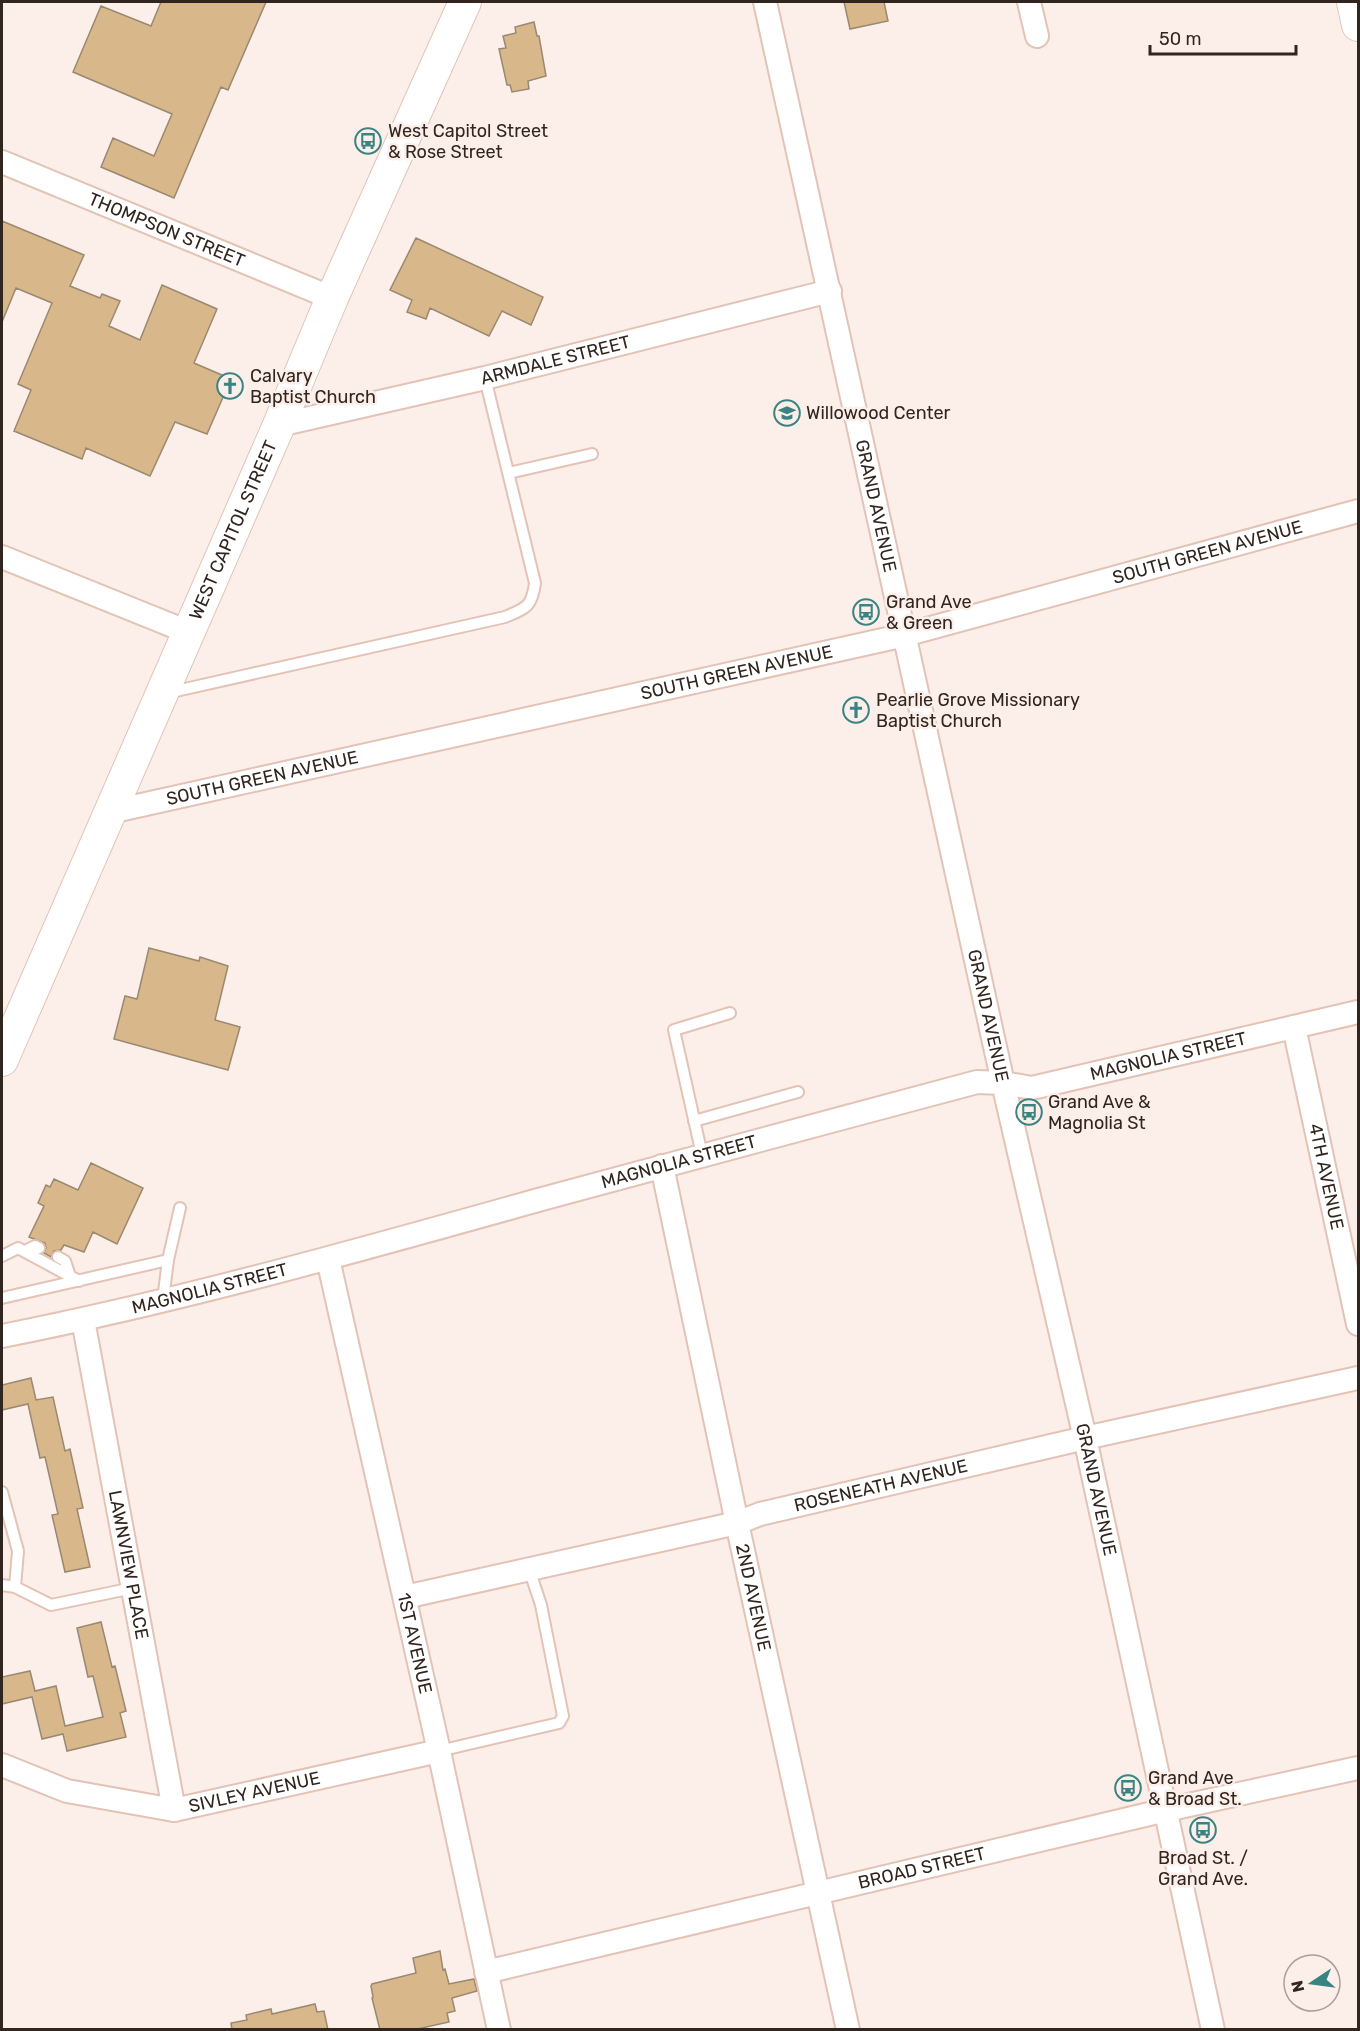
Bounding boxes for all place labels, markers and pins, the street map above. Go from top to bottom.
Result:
place label: West Capitol Street & Rose Street [388,120,548,163]
bus stop icon: West Capitol Street & Rose Street [353,126,383,156]
place label: Calvary Baptist Church [250,365,376,408]
church icon: Calvary Baptist Church [215,371,245,401]
school or university icon: Willowood Center [772,398,802,428]
place label: Willowood Center [806,402,951,424]
place label: Grand Ave & Green [886,591,972,634]
bus stop icon: Grand Ave & Green [851,597,881,627]
place label: Pearlie Grove Missionary Baptist Church [876,689,1080,732]
church icon: Pearlie Grove Missionary Baptist Church [841,695,871,725]
place label: Grand Ave & Magnolia St [1048,1091,1151,1134]
bus stop icon: Grand Ave & Magnolia St [1014,1097,1044,1127]
place label: Grand Ave & Broad St. [1148,1767,1242,1810]
bus stop icon: Grand Ave & Broad St. [1113,1773,1143,1803]
bus stop icon: Broad St. / Grand Ave. [1188,1815,1218,1845]
place label: Broad St. / Grand Ave. [1158,1847,1248,1890]

